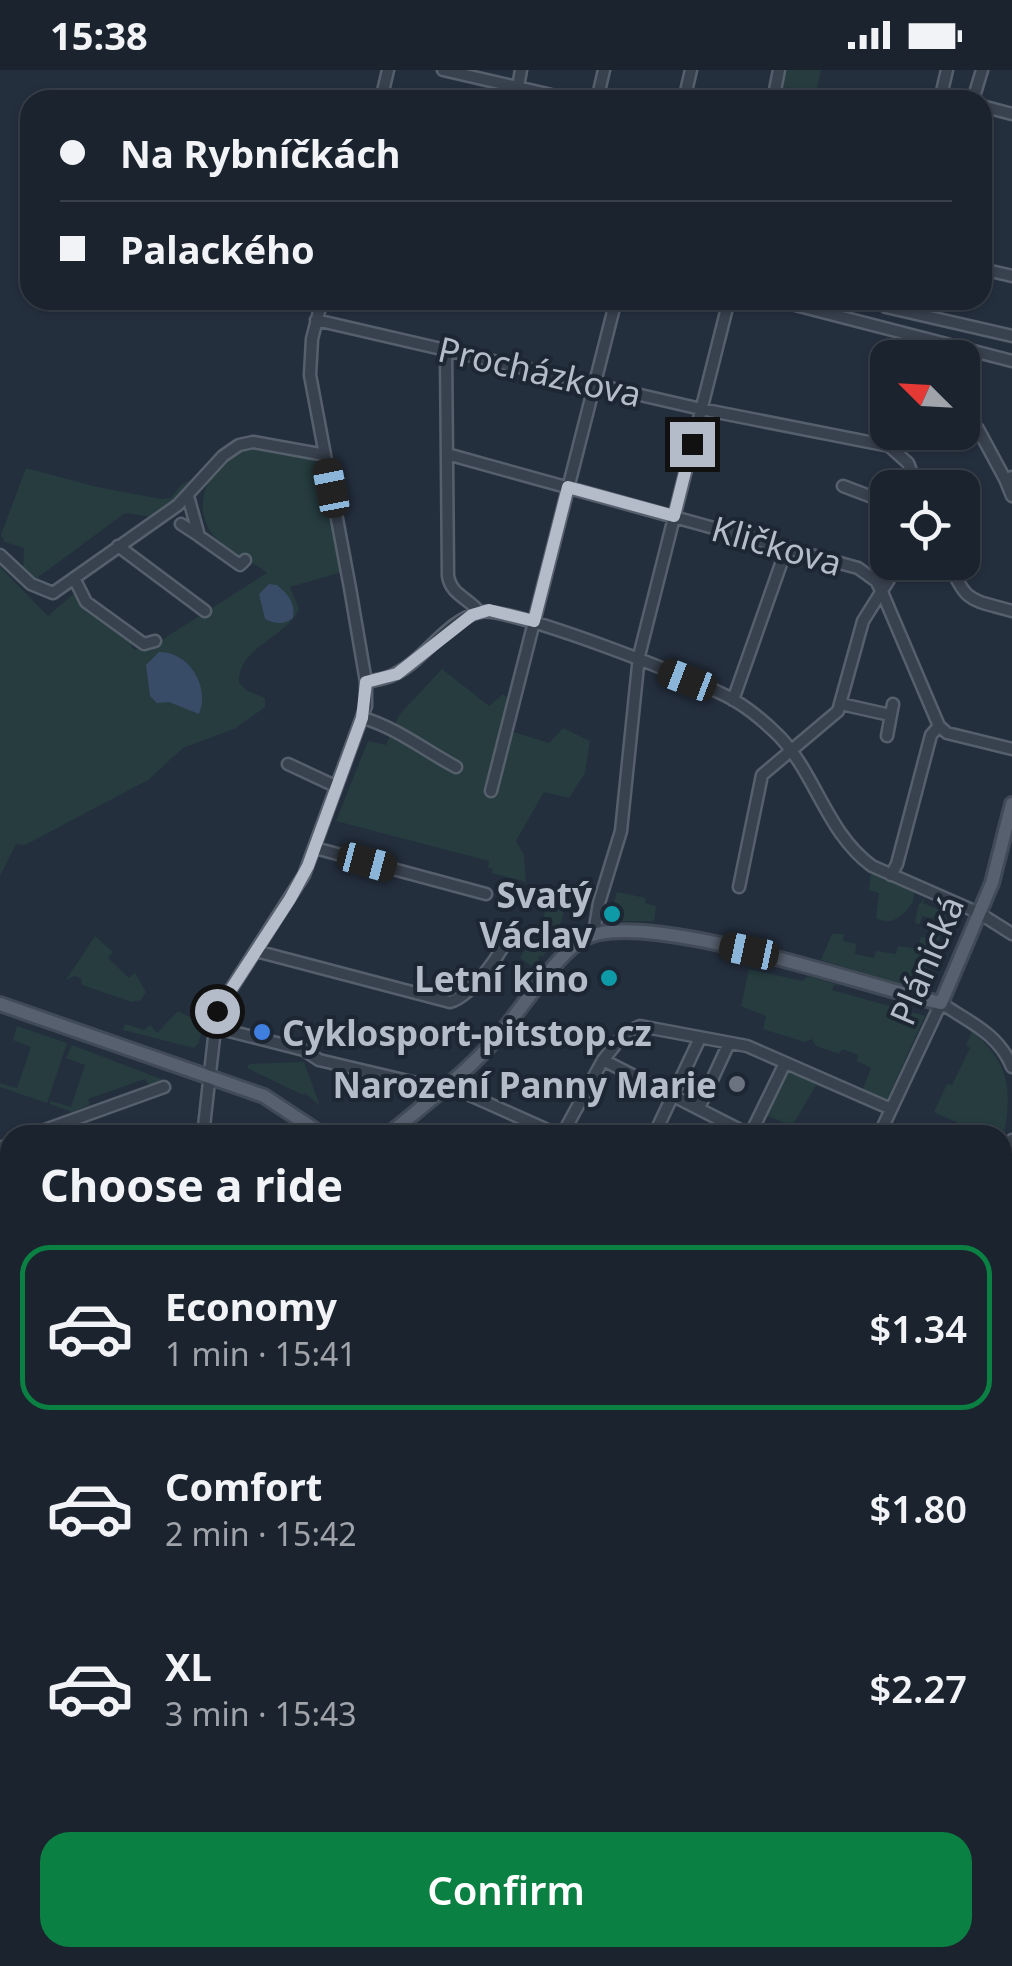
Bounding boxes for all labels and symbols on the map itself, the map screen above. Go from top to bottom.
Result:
street label: Procházkova [434,325,646,417]
north arrow [870,340,980,450]
route end [670,422,715,467]
car [311,456,351,520]
street label: Kličkova [707,504,847,586]
car [654,655,720,705]
car [334,840,400,884]
place label: Svatý Václav [480,871,592,958]
street label: Plánická [878,888,974,1032]
marker: Svatý Václav [601,903,623,925]
car [717,930,781,972]
place label: Letní kino [414,955,589,1002]
marker: Letní kino [598,967,620,989]
route start [195,989,240,1034]
place label: Cyklosport-pitstop.cz [282,1009,652,1056]
marker: Cyklosport-pitstop.cz [251,1021,273,1043]
place label: Narození Panny Marie [332,1061,717,1108]
marker: Narození Panny Marie [726,1073,748,1095]

